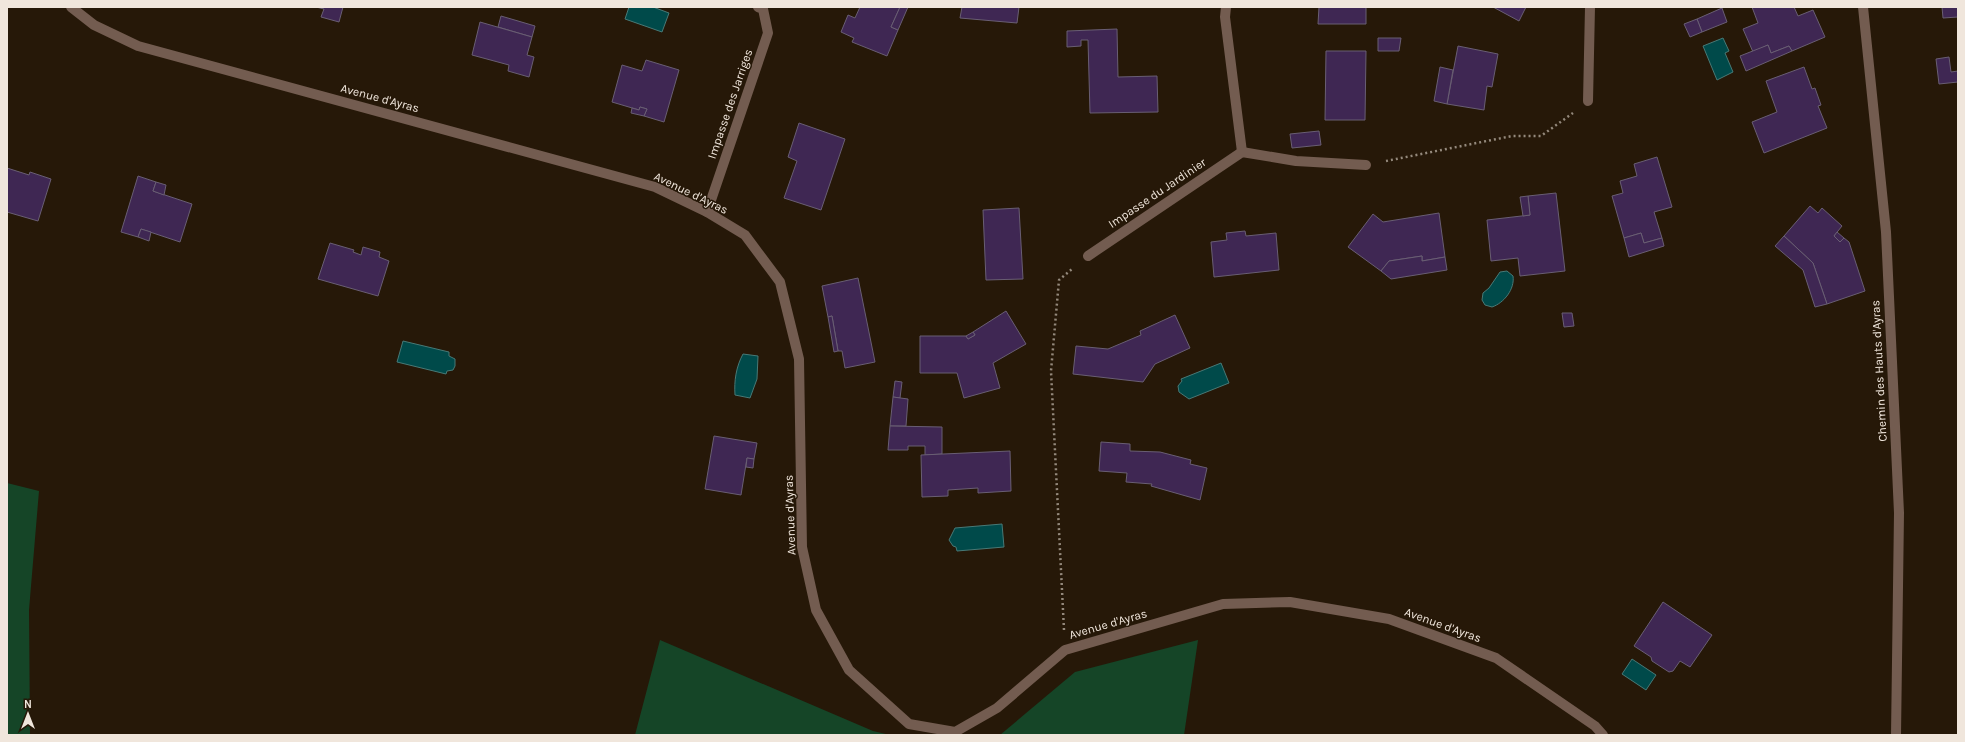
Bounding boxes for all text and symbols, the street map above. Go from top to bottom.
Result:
street label: Impasse des Jarriges [705,47,755,161]
street label: Avenue d'Ayras [339,81,421,115]
street label: Impasse du Jardinier [1105,155,1209,231]
street label: Avenue d'Ayras [652,169,730,217]
street label: Chemin des Hauts d'Ayras [1868,300,1890,442]
street label: Avenue d'Ayras [782,475,798,555]
street label: Avenue d'Ayras [1403,605,1483,645]
street label: Avenue d'Ayras [1067,606,1149,642]
north arrow [8,694,48,734]
text: N [24,698,32,711]

